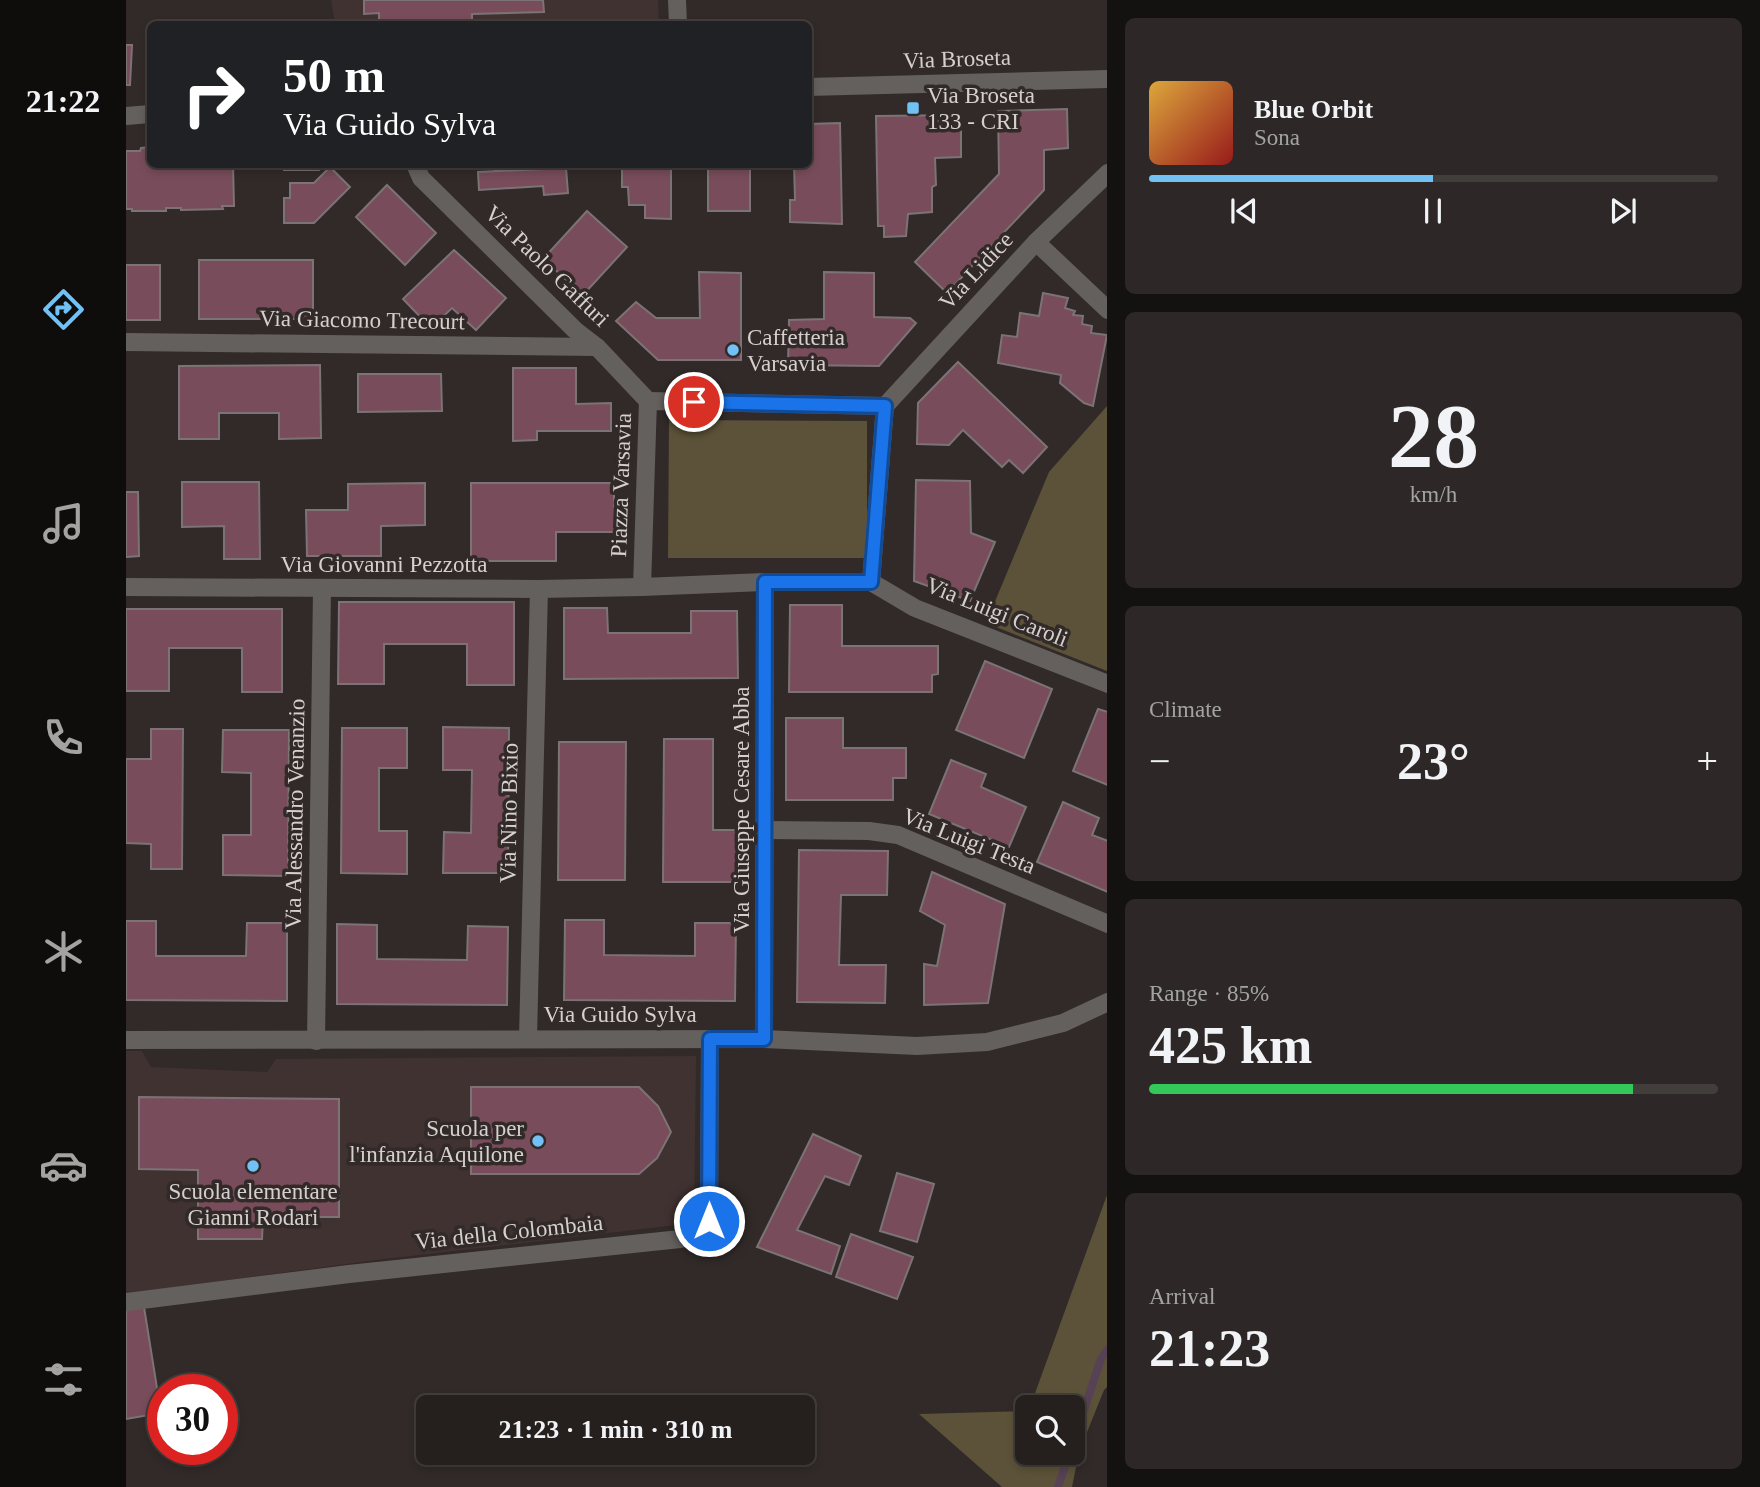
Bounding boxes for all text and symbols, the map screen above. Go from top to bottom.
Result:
street label: Via Broseta [903,45,1011,73]
text: 50 m [283,48,385,103]
icon: right [168,49,259,140]
text: 21:22 [26,83,100,119]
place label: Via Broseta 133 - CRI [927,83,1035,134]
text: Blue Orbit [1254,95,1373,124]
marker: Via Broseta 133 - CRI [905,100,921,116]
text: Via Guido Sylva [283,106,496,142]
text: Sona [1254,125,1300,150]
icon: previous [1225,192,1263,230]
icon: pause [1414,192,1452,230]
icon: next [1604,192,1642,230]
street label: Via Paolo Gaffuri [480,200,614,332]
street label: Via Lidice [934,227,1018,315]
icon: directions [39,285,88,334]
street label: Via Giacomo Trecourt [259,306,466,334]
place label: Caffetteria Varsavia [747,325,845,376]
marker: Caffetteria Varsavia [725,342,741,358]
pin [664,372,724,432]
icon: arrive [675,383,713,421]
text: 28 [1388,386,1479,487]
street label: Piazza Varsavia [606,412,636,558]
text: km/h [1410,482,1457,507]
icon: music [39,499,88,548]
street label: Via Giovanni Pezzotta [281,552,487,577]
street label: Via Luigi Caroli [922,572,1072,652]
street label: Via Giuseppe Cesare Abba [729,686,754,934]
text: Climate [1149,697,1222,722]
street label: Via Alessandro Venanzio [280,698,310,930]
icon: phone [39,713,88,762]
text: 23° [1397,733,1470,790]
text: − [1149,740,1170,782]
text: + [1697,740,1718,782]
street label: Via Nino Bixio [495,743,523,883]
street label: Via Luigi Testa [899,803,1039,879]
icon: climate [39,927,88,976]
text: Range · 85% [1149,981,1269,1006]
street label: Via Guido Sylva [543,1002,697,1027]
text: 425 km [1149,1017,1312,1074]
place label: Scuola per l'infanzia Aquilone [349,1116,524,1167]
marker: Scuola per l'infanzia Aquilone [530,1133,546,1149]
icon: car [39,1141,88,1190]
marker: Scuola elementare Gianni Rodari [245,1158,261,1174]
place label: Scuola elementare Gianni Rodari [168,1179,338,1230]
position arrow [672,1184,746,1258]
street label: Via della Colombaia [414,1210,604,1254]
text: Arrival [1149,1284,1215,1309]
text: 21:23 [1149,1320,1270,1377]
icon: filters [39,1355,88,1404]
speed limit sign: 30 [147,1374,238,1465]
map controls [1015,1395,1085,1465]
button: search [1015,1395,1085,1465]
text: 21:23 · 1 min · 310 m [499,1415,733,1444]

